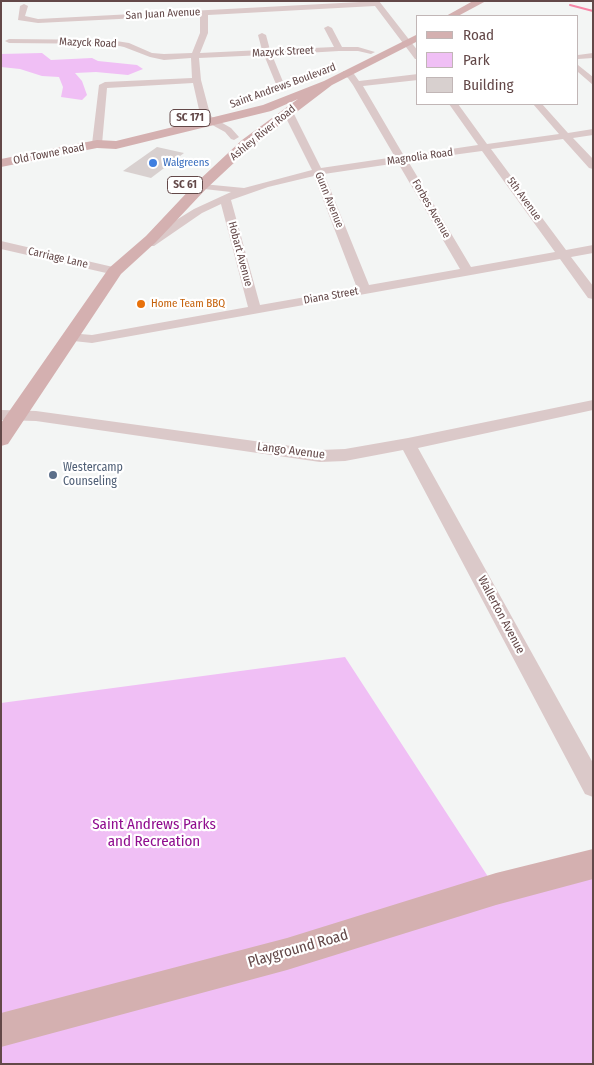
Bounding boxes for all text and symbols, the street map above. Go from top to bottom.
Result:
street label: San Juan Avenue [125,5,201,23]
legend [416,15,579,105]
text: Road [463,26,494,44]
street label: Mazyck Road [59,35,117,51]
street label: Mazyck Street [252,44,314,60]
text: Park [463,51,490,69]
street label: Saint Andrews Boulevard [228,61,338,111]
text: Building [463,76,514,94]
street label: Ashley River Road [228,103,298,163]
road number: SC 171 [170,110,210,126]
street label: Old Towne Road [12,141,86,167]
street label: Magnolia Road [386,146,454,168]
place label: Walgreens [163,156,209,170]
marker: Walgreens [147,157,159,169]
street label: Gunn Avenue [312,170,346,230]
street label: 5th Avenue [504,175,544,223]
road number: SC 61 [168,176,202,194]
street label: Forbes Avenue [409,177,453,241]
street label: Hobart Avenue [225,220,255,288]
street label: Carriage Lane [27,245,89,271]
street label: Diana Street [303,285,359,307]
place label: Home Team BBQ [151,297,225,311]
marker: Home Team BBQ [135,298,147,310]
street label: Lango Avenue [256,440,326,462]
place label: Westercamp Counseling [63,461,123,489]
marker: Westercamp Counseling [47,469,59,481]
street label: Wallerton Avenue [474,574,528,656]
park label: Saint Andrews Parks and Recreation [92,816,216,851]
street label: Playground Road [246,926,350,972]

